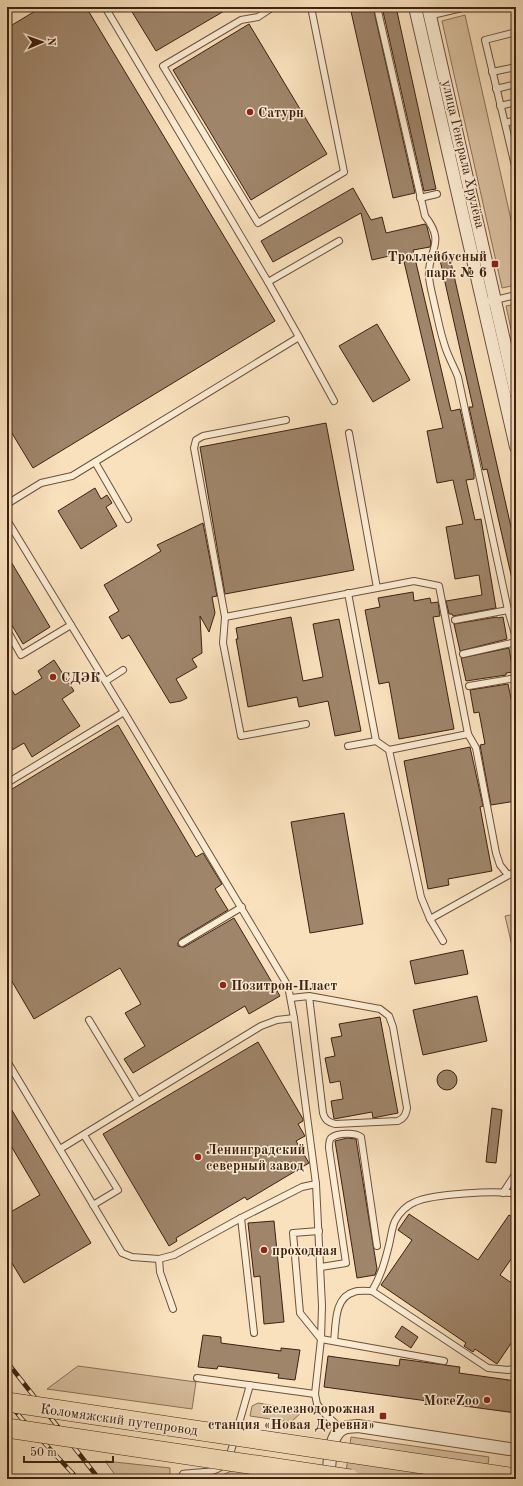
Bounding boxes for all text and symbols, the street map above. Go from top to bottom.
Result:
north arrow [22,22,62,62]
text: N [45,37,56,47]
street label: улица Генерала Хрулёва [439,79,487,230]
place label: Сатурн [258,106,304,120]
marker: Сатурн [245,107,255,117]
place label: Троллейбусный парк № 6 [388,250,487,280]
marker: Троллейбусный парк № 6 [490,259,500,269]
place label: СДЭК [61,671,101,685]
marker: СДЭК [48,672,58,682]
place label: Позитрон-Пласт [231,979,337,993]
marker: Позитрон-Пласт [218,980,228,990]
place label: Ленинградский северный завод [206,1143,305,1173]
marker: Ленинградский северный завод [193,1152,203,1162]
place label: проходная [272,1244,337,1258]
marker: проходная [259,1245,269,1255]
place label: MoreZoo [424,1394,479,1408]
marker: MoreZoo [482,1395,492,1405]
street label: Коломяжский путепровод [39,1402,199,1438]
place label: железнодорожная станция «Новая Деревня» [208,1402,375,1432]
marker: железнодорожная станция «Новая Деревня» [378,1411,388,1421]
scale bar [24,1438,113,1464]
text: 50 m [30,1446,57,1459]

